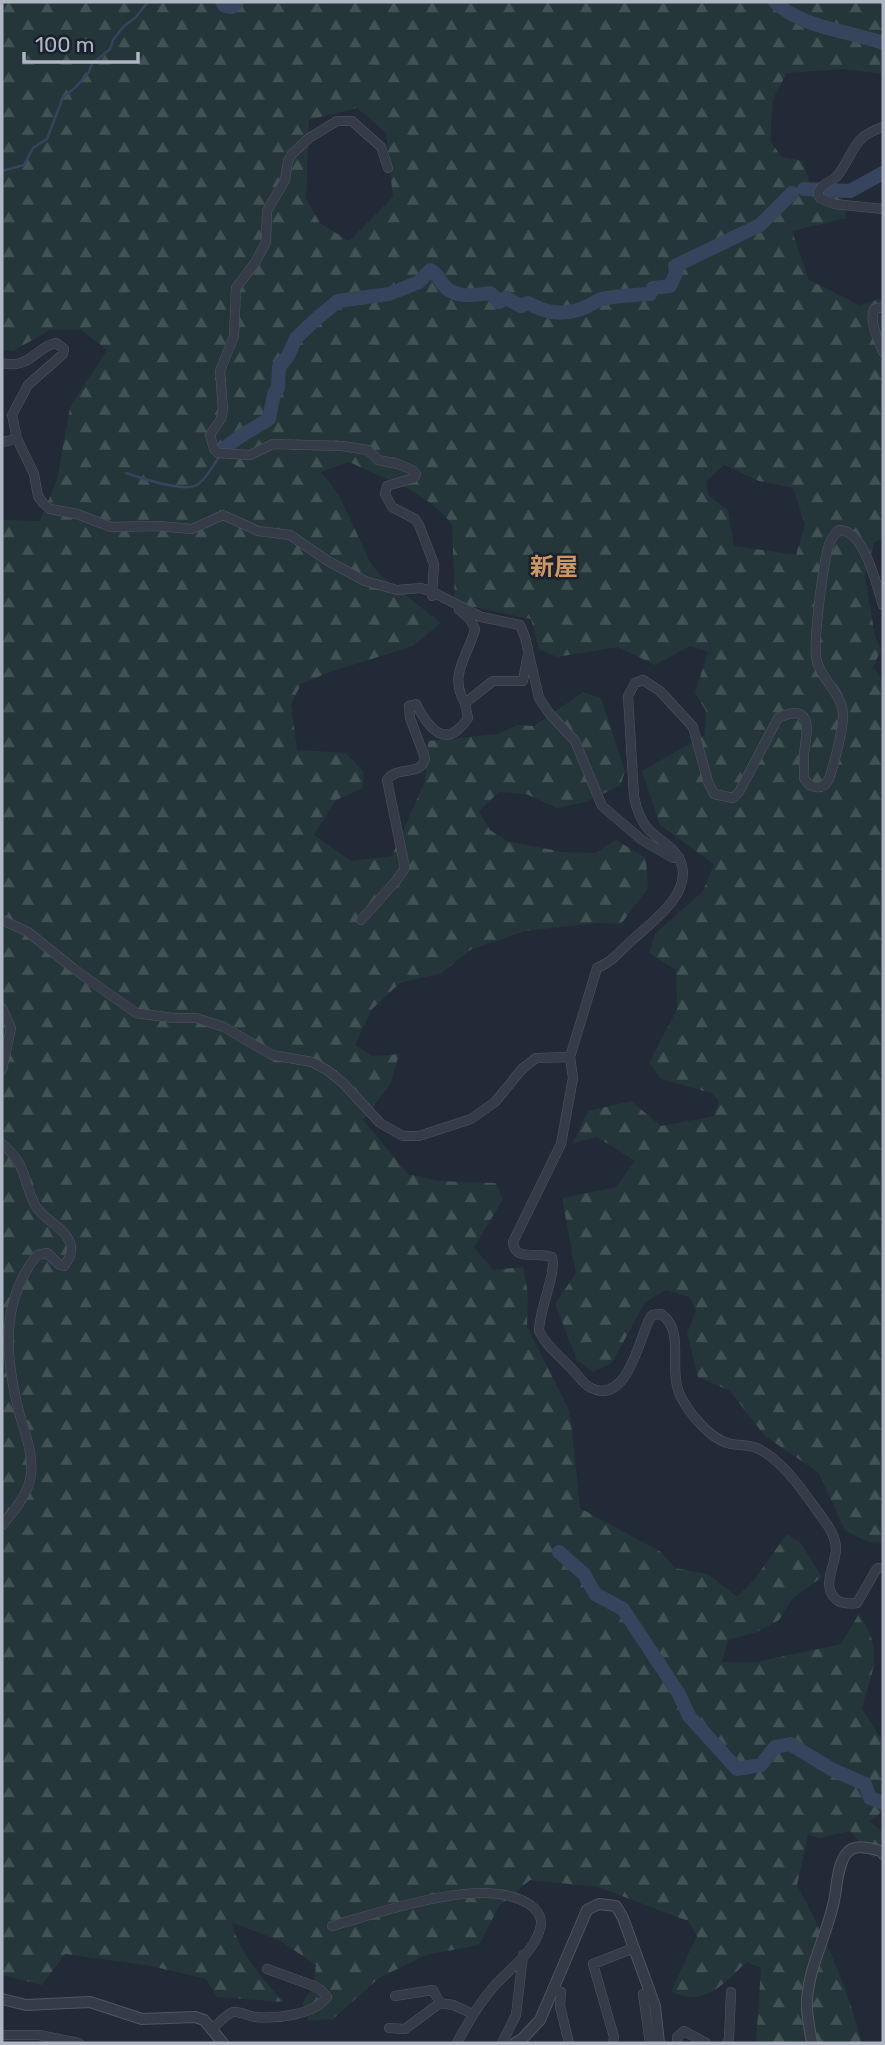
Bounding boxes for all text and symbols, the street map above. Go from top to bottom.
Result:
scale bar [24,21,138,65]
text: 100 m [35,32,94,57]
district label: 新屋 [530,553,578,581]

